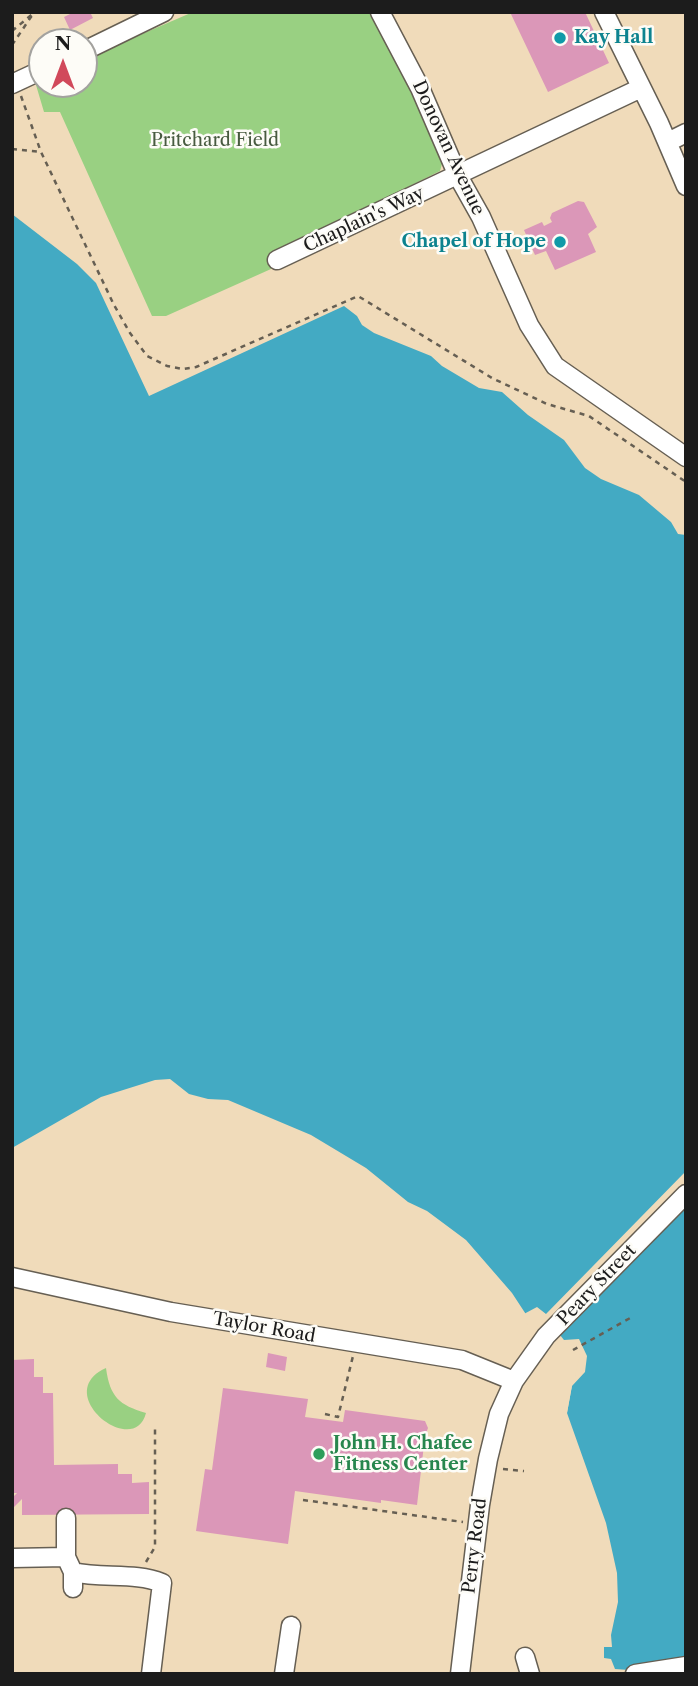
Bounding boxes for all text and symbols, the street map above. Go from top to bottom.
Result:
place label: Kay Hall [574,27,653,49]
north arrow [28,28,98,98]
marker: Kay Hall [552,30,568,46]
text: N [55,32,71,55]
street label: Donovan Avenue [407,77,489,219]
park label: Pritchard Field [151,130,279,152]
street label: Chaplain's Way [300,183,428,257]
place label: Chapel of Hope [401,231,546,253]
marker: Chapel of Hope [552,234,568,250]
street label: Peary Street [553,1240,641,1330]
street label: Taylor Road [211,1308,317,1348]
place label: John H. Chafee Fitness Center [333,1433,472,1476]
marker: John H. Chafee Fitness Center [311,1446,327,1462]
street label: Perry Road [458,1497,492,1595]

